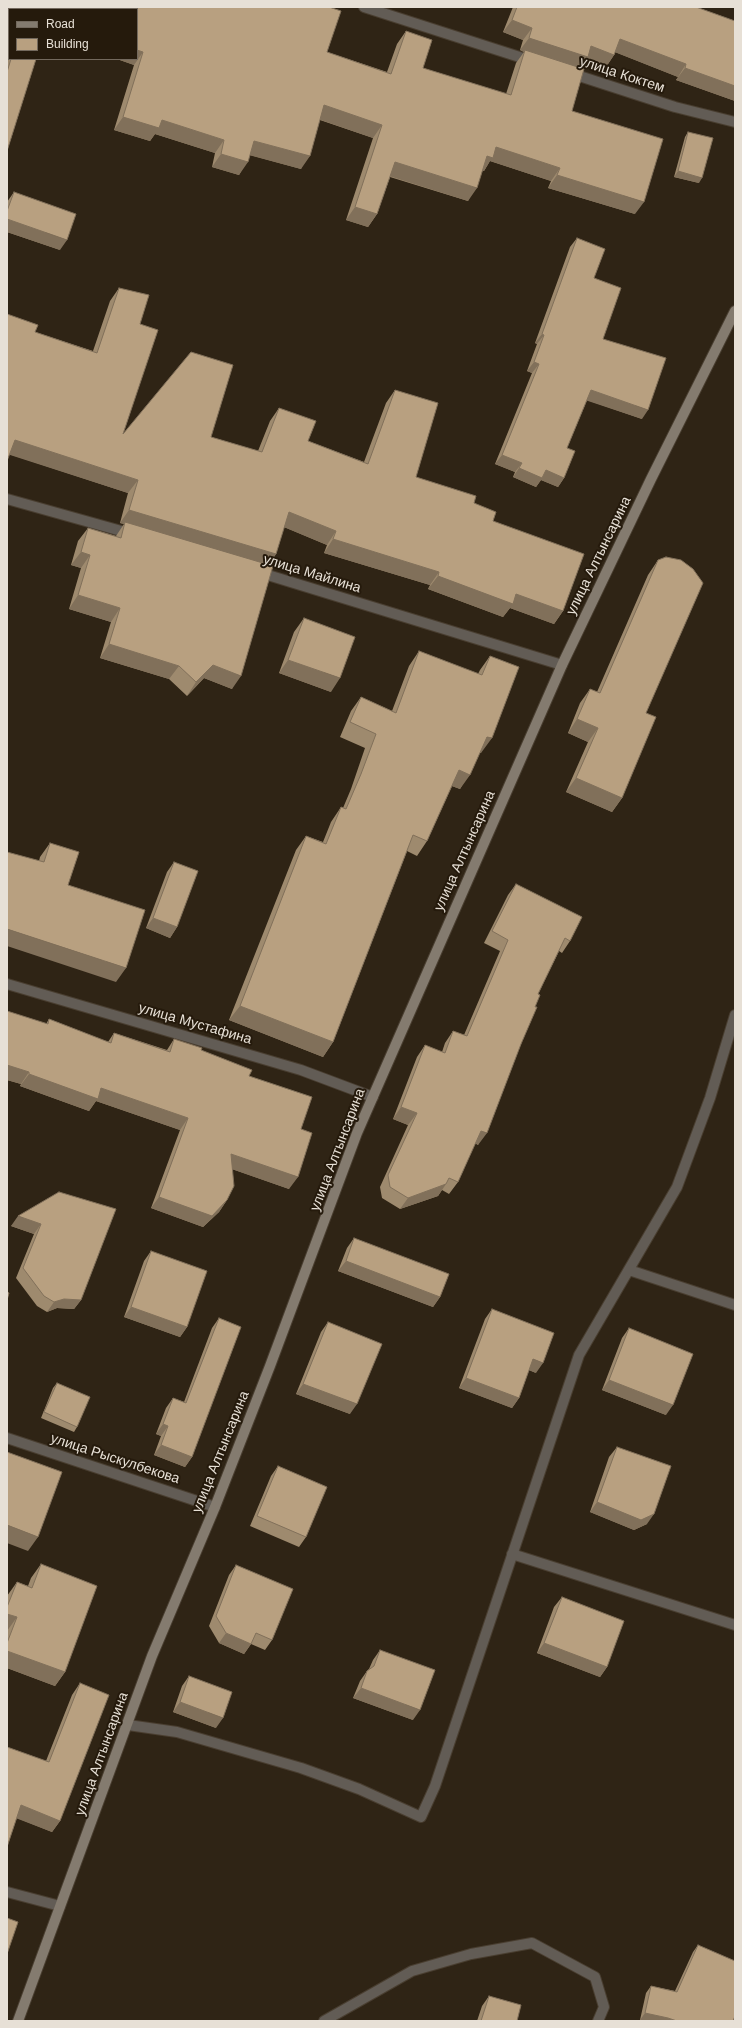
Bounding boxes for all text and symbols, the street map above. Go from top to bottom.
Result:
legend [8,8,138,60]
text: Road [46,17,75,31]
text: Building [46,37,89,51]
street label: улица Коктем [577,53,667,97]
street label: улица Алтынсарина [563,494,635,618]
street label: улица Майлина [261,551,363,597]
street label: улица Алтынсарина [431,788,499,914]
street label: улица Мустафина [136,1000,254,1048]
street label: улица Алтынсарина [307,1086,369,1214]
street label: улица Алтынсарина [189,1389,253,1515]
street label: улица Рыскулбекова [48,1430,182,1488]
street label: улица Алтынсарина [72,1690,132,1818]

